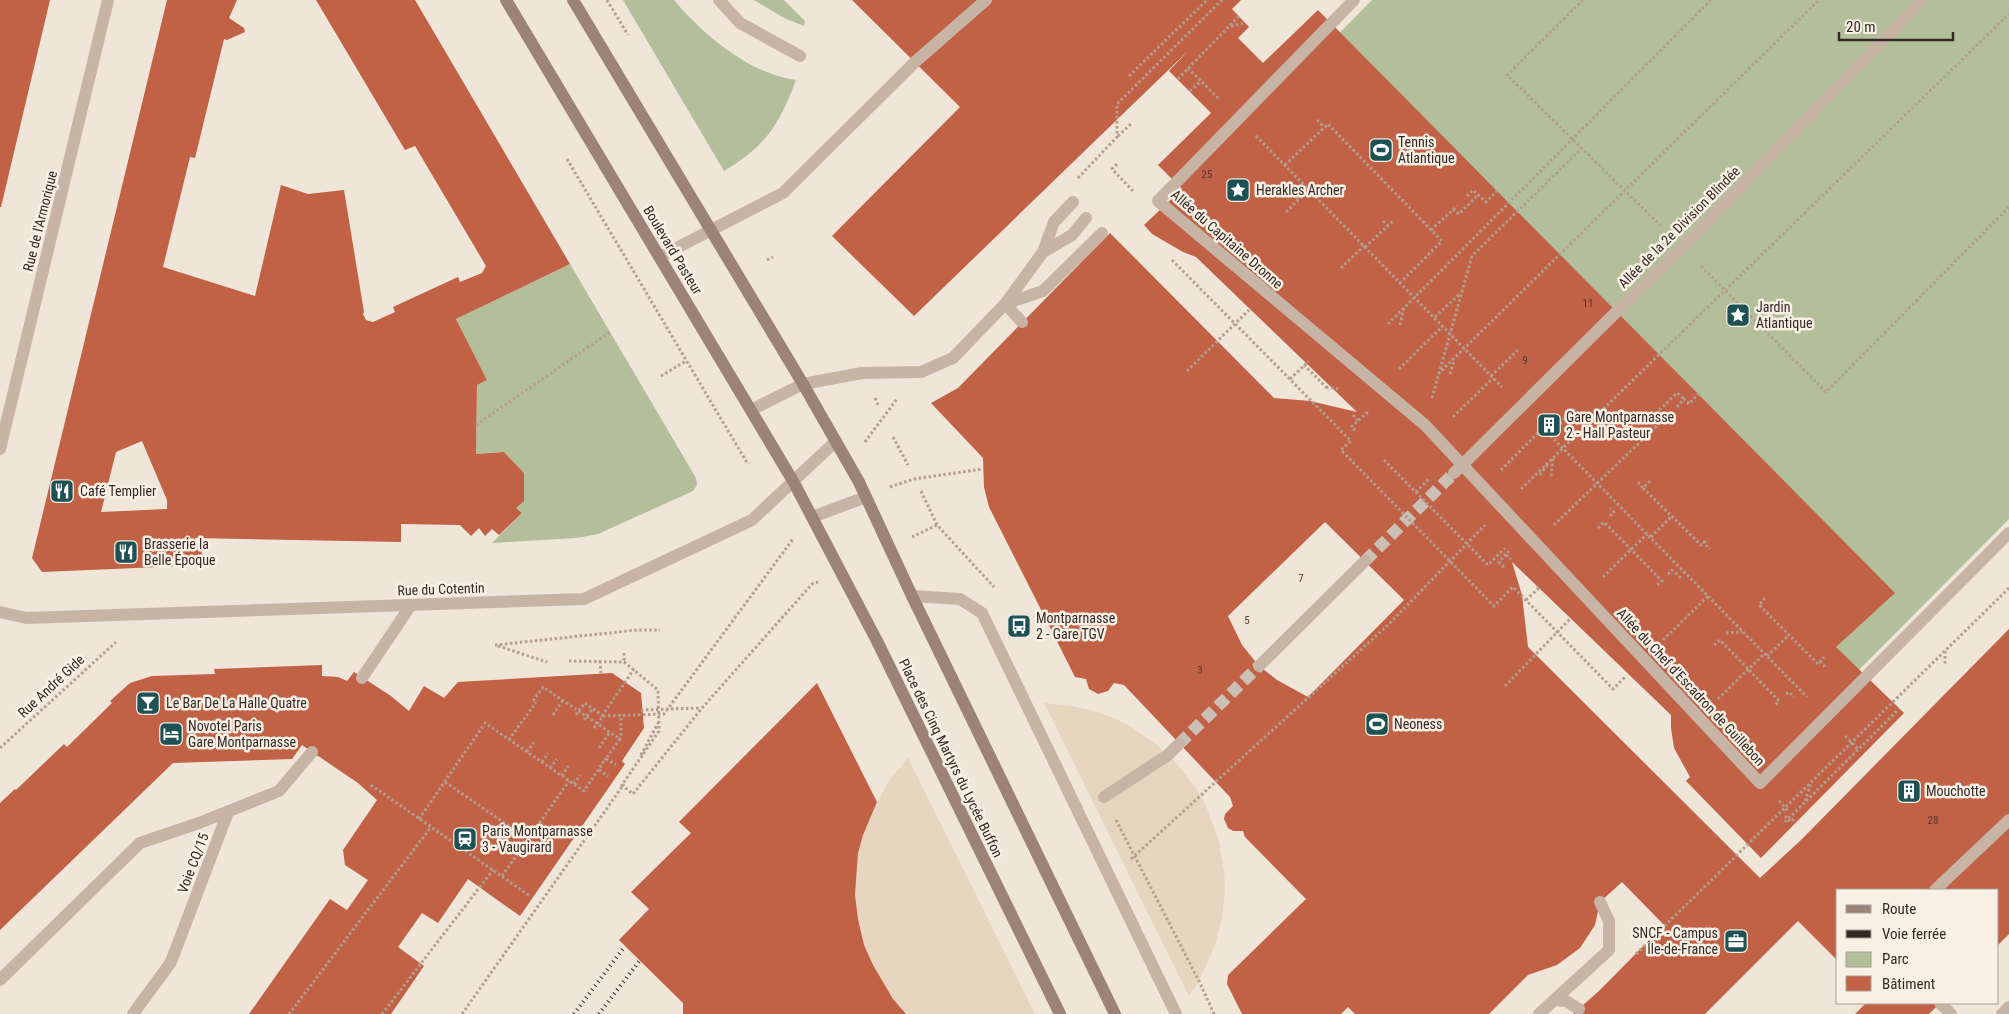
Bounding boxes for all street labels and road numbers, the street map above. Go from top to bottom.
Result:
street label: Allée de la 2e Division Blindée [1615,163,1743,291]
street label: Rue de l'Armorique [20,169,60,273]
street label: Allée du Capitaine Dronne [1168,186,1286,292]
street label: Boulevard Pasteur [640,203,706,297]
street label: Rue du Cotentin [397,579,485,599]
street label: Allée du Chef d'Escadron de Guillebon [1614,605,1768,769]
street label: Rue André Gide [15,651,88,721]
street label: Place des Cinq Martyrs du Lycée Buffon [896,656,1006,860]
street label: Voie CQ/15 [174,831,212,895]

